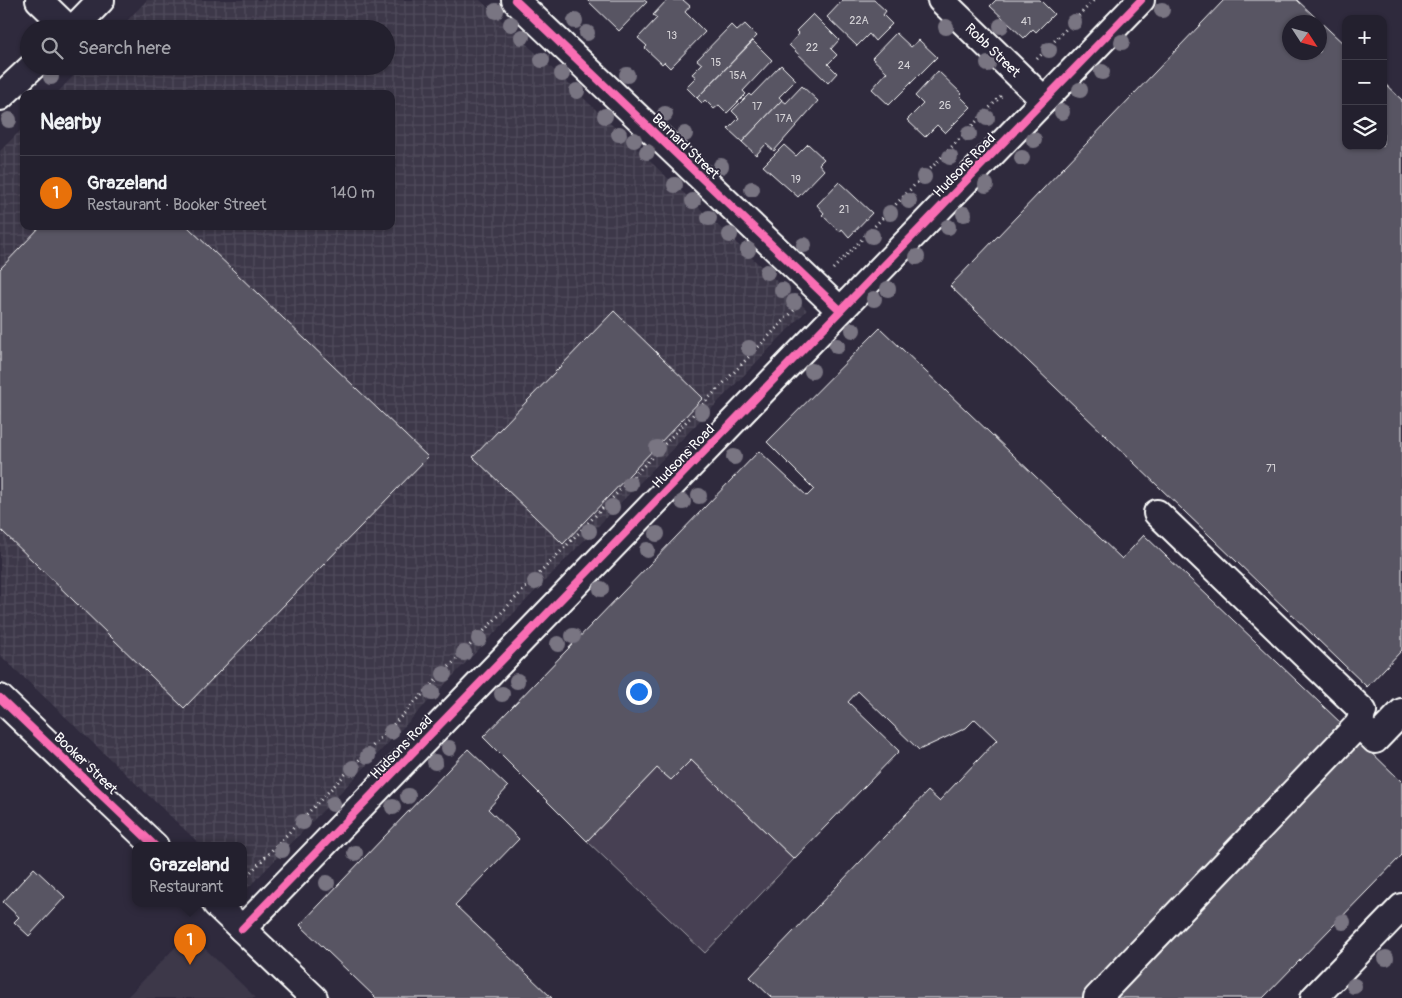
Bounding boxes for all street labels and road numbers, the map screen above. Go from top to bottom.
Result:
street label: Robb Street [961,20,1024,81]
street label: Bernard Street [649,110,723,183]
street label: Hudsons Road [930,130,999,201]
street label: Hudsons Road [649,421,718,492]
street label: Hudsons Road [367,712,436,783]
street label: Booker Street [50,729,121,798]

